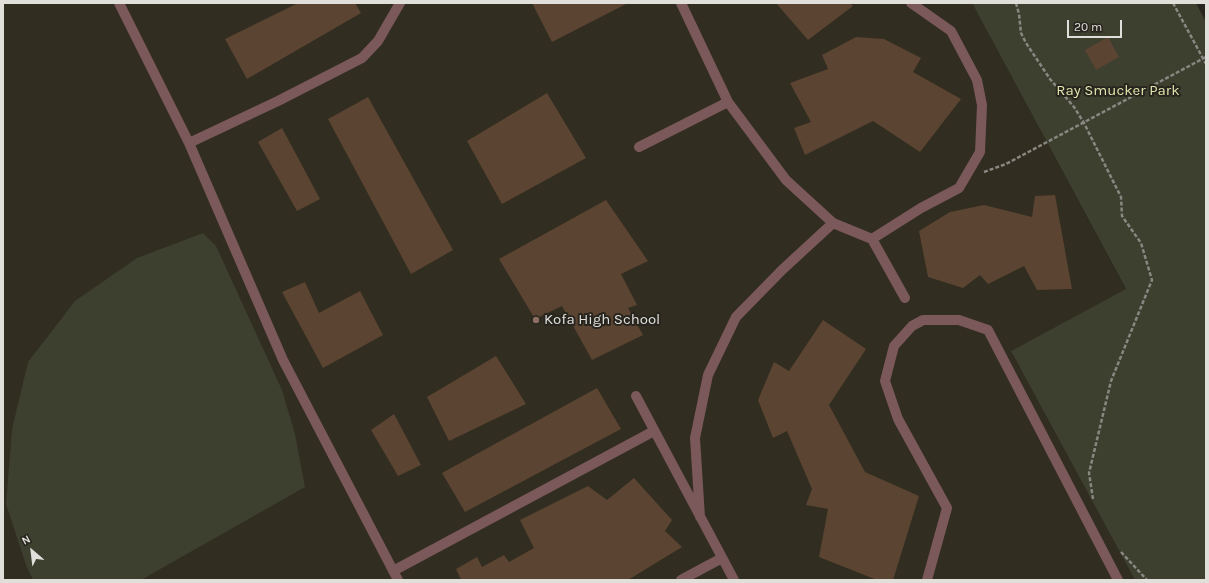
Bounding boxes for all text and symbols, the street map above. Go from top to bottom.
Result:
scale bar [1069,12,1124,38]
text: 20 m [1074,20,1102,34]
park label: Ray Smucker Park [1056,82,1180,100]
place label: Kofa High School [544,311,660,329]
marker: Kofa High School [531,315,541,325]
north arrow [12,531,52,571]
text: N [20,532,33,548]

